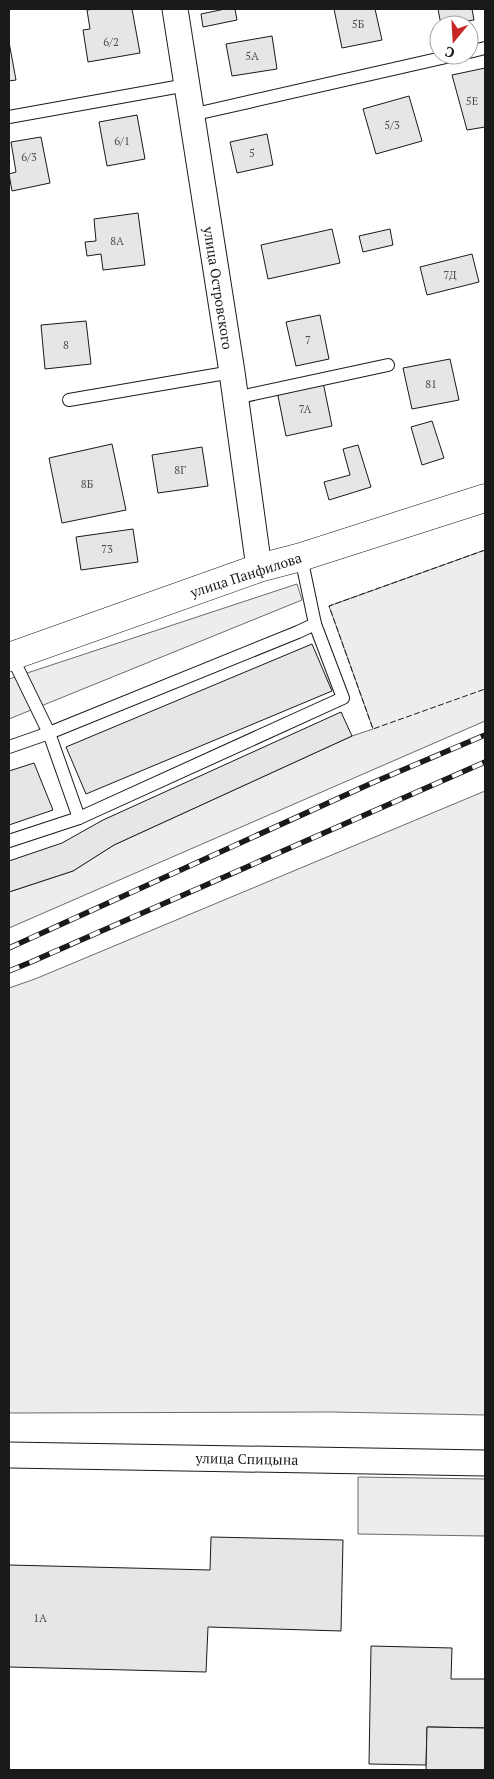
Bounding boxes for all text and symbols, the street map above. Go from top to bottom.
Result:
north arrow [429,15,479,65]
house number: 5Б [352,17,365,31]
house number: 6/2 [103,35,119,49]
text: С [443,42,457,63]
house number: 5А [245,49,259,63]
house number: 5Е [466,94,478,108]
house number: 5/3 [384,118,400,132]
house number: 6/1 [114,134,130,148]
house number: 5 [249,146,255,160]
house number: 6/3 [21,150,37,164]
street label: улица Островского [199,224,238,351]
house number: 8А [110,234,124,248]
house number: 7Д [443,268,457,282]
house number: 7 [305,333,311,347]
house number: 8 [63,338,69,352]
house number: 81 [425,377,437,391]
house number: 7А [299,402,312,416]
house number: 8Г [174,463,186,477]
house number: 8Б [81,477,94,491]
house number: 73 [101,542,113,556]
street label: улица Панфилова [187,548,304,602]
street label: улица Спицына [194,1448,299,1469]
house number: 1А [33,1611,47,1625]

